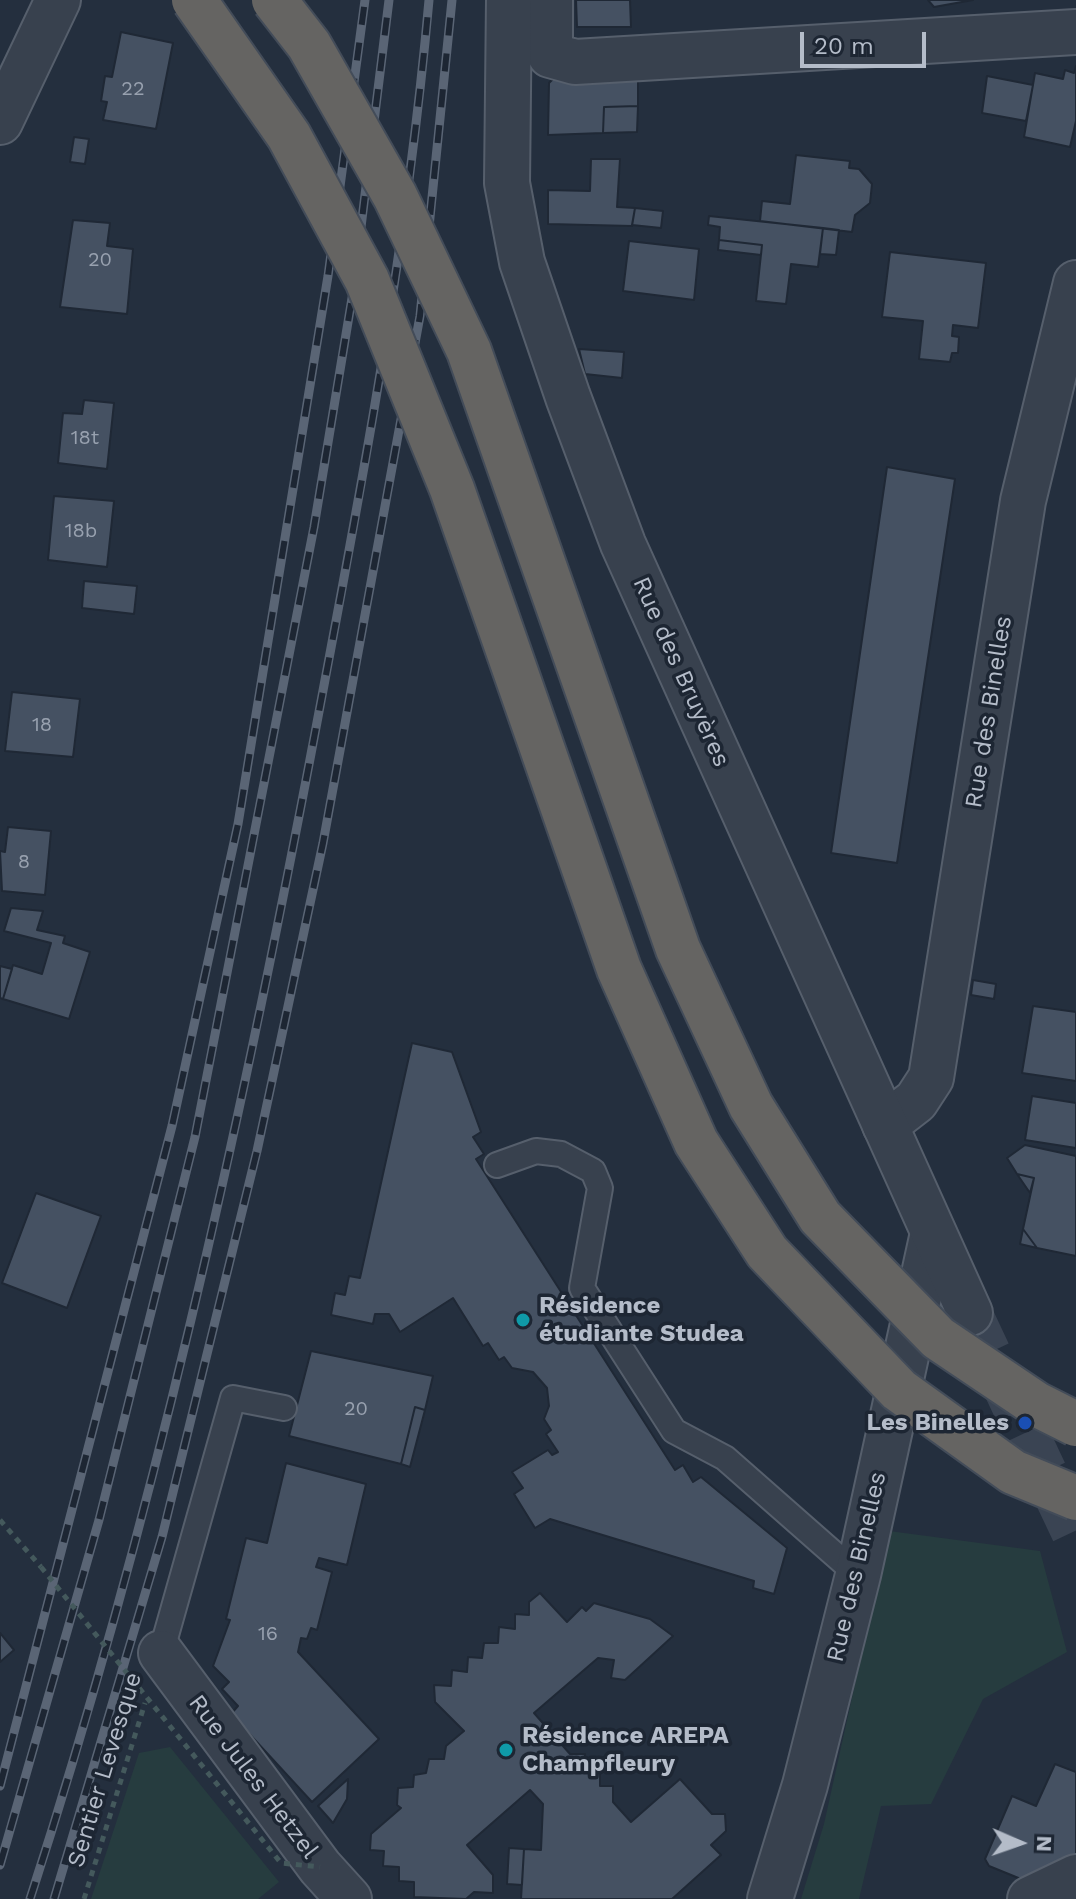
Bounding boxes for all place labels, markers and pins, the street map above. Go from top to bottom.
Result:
place label: Résidence étudiante Studea [539,1292,744,1348]
marker: Résidence étudiante Studea [514,1311,532,1329]
place label: Les Binelles [867,1409,1009,1437]
marker: Les Binelles [1016,1414,1034,1432]
place label: Résidence AREPA Champfleury [522,1722,729,1778]
marker: Résidence AREPA Champfleury [497,1741,515,1759]

